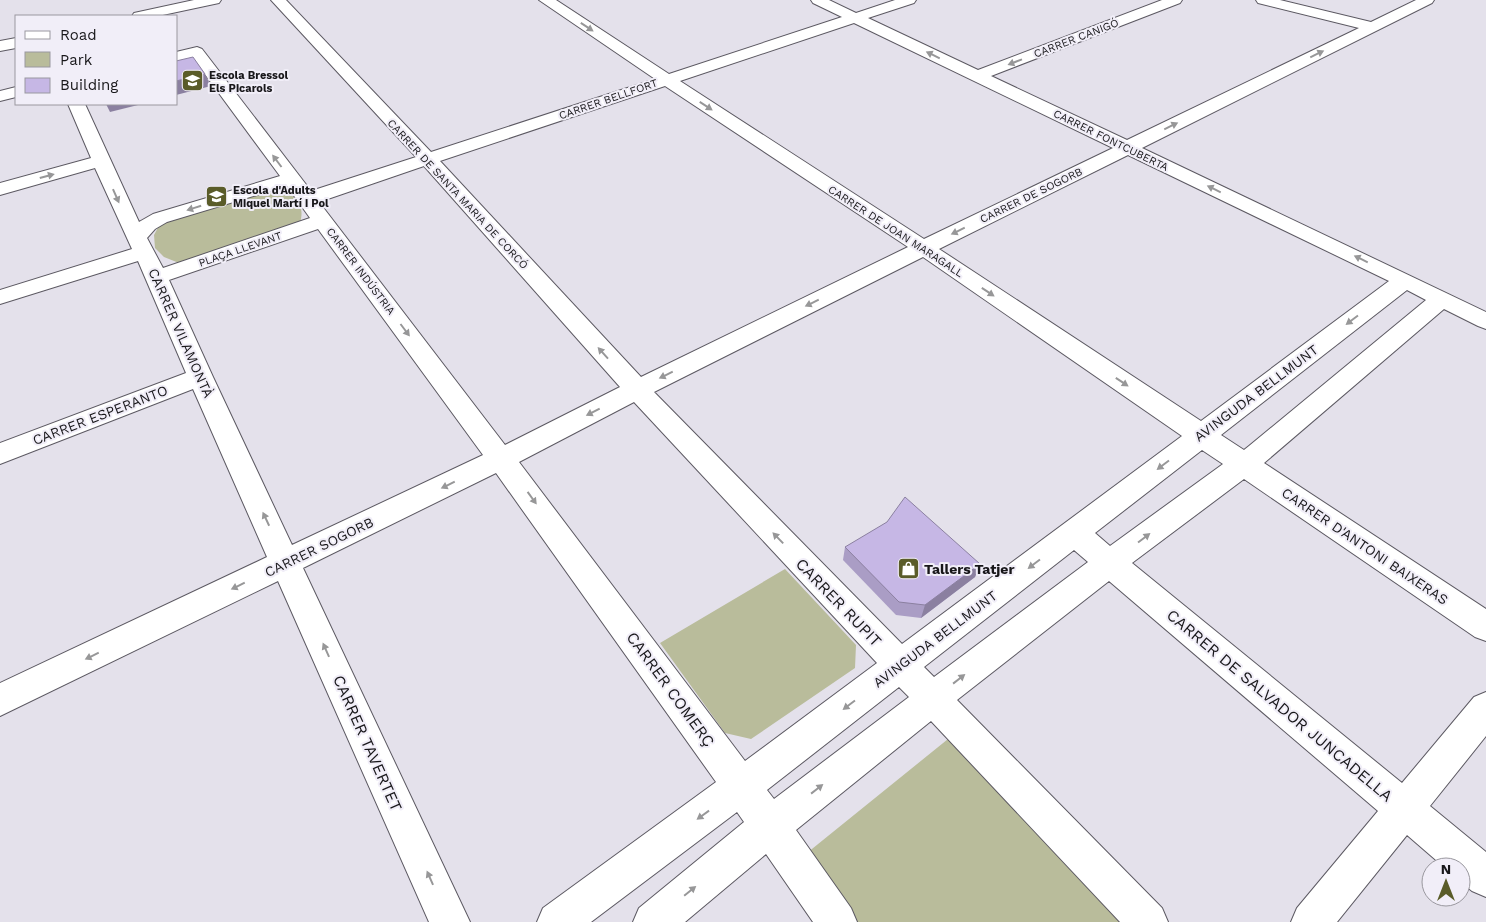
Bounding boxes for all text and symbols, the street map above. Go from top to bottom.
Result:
legend [15,15,178,105]
street label: CARRER CANIGÓ [1032,15,1120,61]
one-way arrow [580,22,594,32]
text: Road [60,26,97,44]
one-way arrow [1310,50,1324,58]
text: Park [60,51,93,69]
one-way arrow [926,51,941,59]
one-way arrow [1008,58,1022,66]
school or university icon: Escola Bressol Els Picarols [181,69,205,93]
place label: Escola Bressol Els Picarols [209,69,289,95]
text: Building [60,76,118,94]
street label: CARRER BELLFORT [557,76,660,122]
one-way arrow [699,101,713,111]
street label: CARRER FONTCUBERTA [1051,107,1170,174]
street label: CARRER DE SANTA MARIA DE CORCÓ [385,116,531,272]
one-way arrow [1164,122,1178,130]
one-way arrow [273,154,283,167]
street label: CARRER DE SOGORB [978,165,1084,226]
one-way arrow [40,171,55,179]
street label: CARRER DE JOAN MARAGALL [826,183,966,280]
school or university icon: Escola d'Adults Miquel Martí i Pol [205,184,229,208]
place label: Escola d'Adults Miquel Martí i Pol [233,184,329,210]
one-way arrow [1207,185,1221,193]
one-way arrow [113,189,121,203]
one-way arrow [186,204,201,212]
street label: CARRER INDÚSTRIA [324,225,398,317]
one-way arrow [951,227,965,235]
street label: PLAÇA LLEVANT [197,229,284,270]
one-way arrow [1353,255,1368,263]
street label: CARRER VILAMONTÀ [145,266,217,400]
one-way arrow [981,287,994,296]
one-way arrow [805,299,819,307]
one-way arrow [1346,315,1359,326]
one-way arrow [400,323,410,337]
street label: AVINGUDA BELLMUNT [1191,341,1321,445]
one-way arrow [598,347,609,360]
one-way arrow [659,371,674,379]
one-way arrow [1116,377,1129,387]
street label: CARRER ESPERANTO [30,382,170,448]
one-way arrow [586,408,600,416]
one-way arrow [1156,460,1170,470]
one-way arrow [440,481,455,489]
street label: CARRER D'ANTONI BAIXERAS [1279,484,1451,608]
one-way arrow [526,491,536,504]
one-way arrow [262,512,270,526]
street label: CARRER SOGORB [262,514,376,580]
one-way arrow [772,532,784,544]
one-way arrow [1137,533,1151,543]
street label: CARRER RUPIT [792,554,886,651]
shop icon: Tallers Tatjer [896,557,920,581]
one-way arrow [1027,559,1040,569]
place label: Tallers Tatjer [924,561,1014,577]
one-way arrow [231,582,245,590]
street label: AVINGUDA BELLMUNT [870,587,1000,691]
street label: CARRER DE SALVADOR JUNCADELLA [1163,605,1397,806]
street label: CARRER COMERÇ [623,628,719,750]
one-way arrow [322,643,330,657]
one-way arrow [85,652,99,660]
street label: CARRER TAVERTET [329,672,406,814]
one-way arrow [952,673,965,684]
one-way arrow [842,700,856,710]
one-way arrow [810,784,823,795]
one-way arrow [696,810,710,820]
north arrow [1421,857,1471,907]
text: N [1441,861,1451,877]
one-way arrow [425,871,433,885]
one-way arrow [684,886,697,897]

